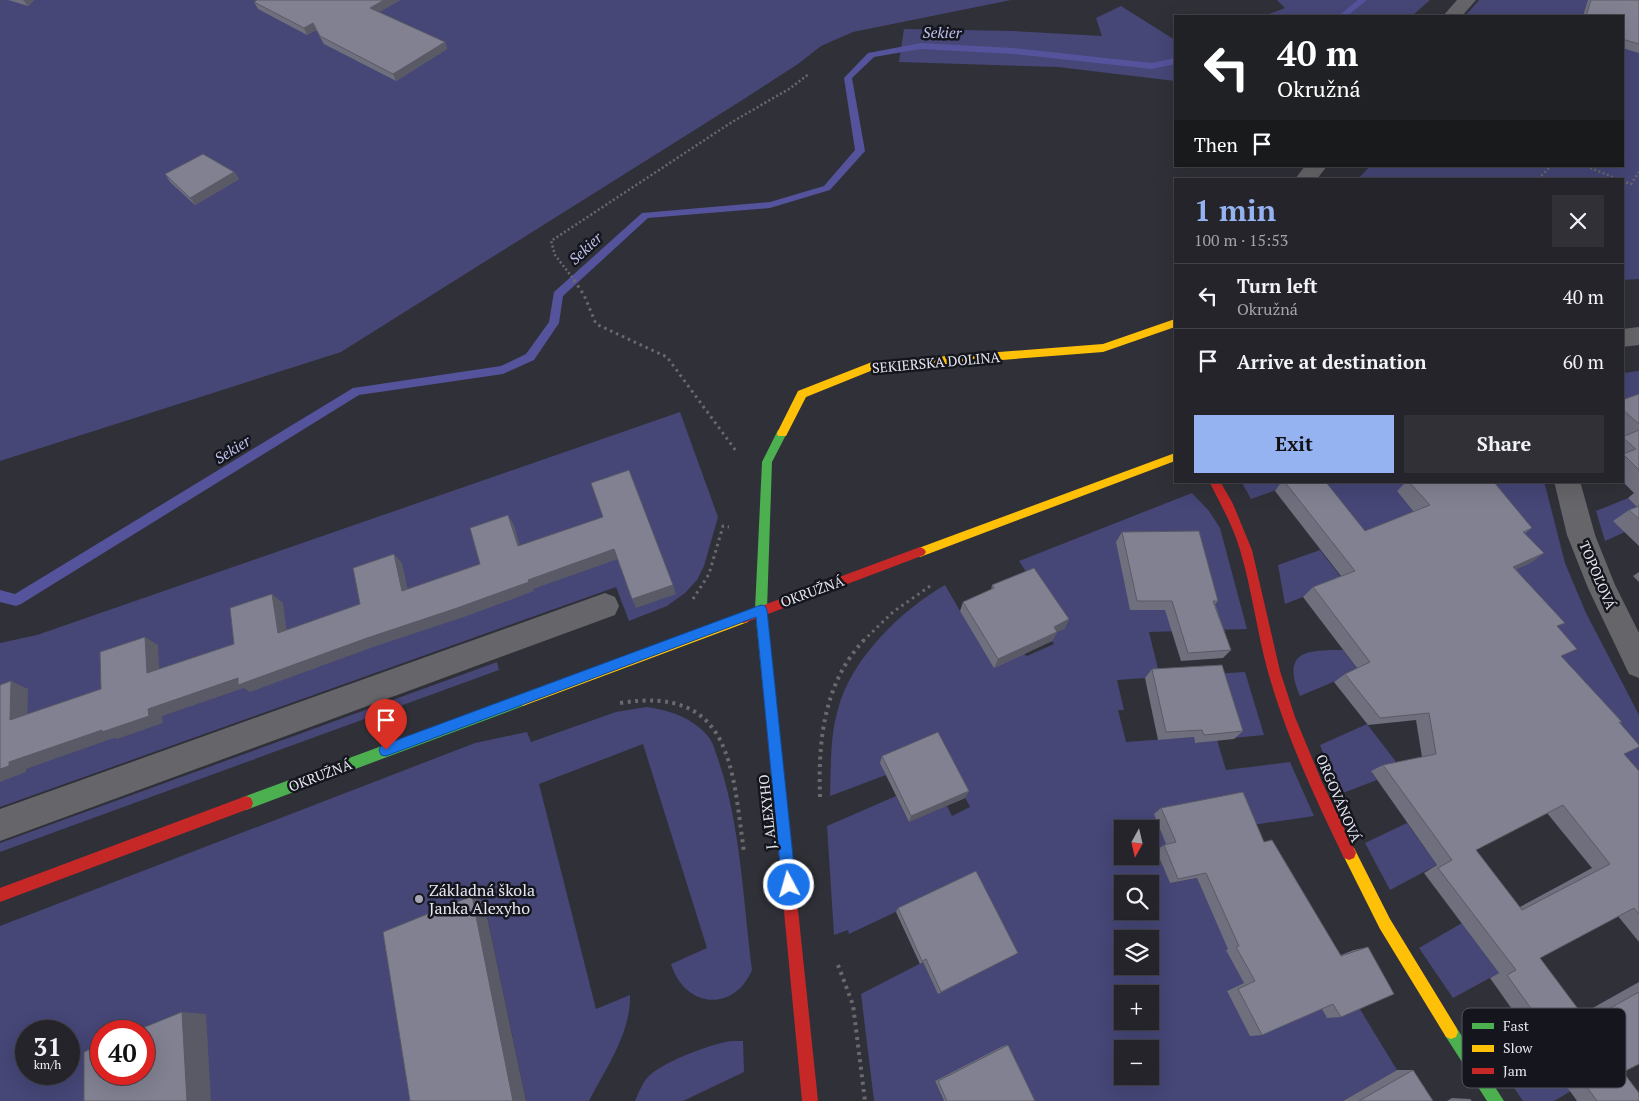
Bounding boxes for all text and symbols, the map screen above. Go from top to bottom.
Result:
water label: Sekier [922,22,963,42]
text: 40 m [1277,30,1358,76]
icon: left [1194,35,1259,100]
text: Okružná [1277,74,1361,103]
icon: arrive [1248,130,1276,158]
text: Then [1194,132,1238,157]
text: 1 min [1194,190,1276,230]
button: close [1552,195,1604,247]
water label: Sekier [564,227,607,269]
text: 100 m · 15:53 [1194,229,1288,251]
text: Turn left [1237,273,1318,298]
icon: left [1194,282,1222,310]
text: 40 m [1563,284,1604,309]
text: Okružná [1237,298,1298,320]
street label: SEKIERSKA DOLINA [871,347,1001,377]
icon: arrive [1194,347,1222,375]
text: Arrive at destination [1237,349,1426,374]
text: 60 m [1563,349,1604,374]
button: Exit [1194,415,1394,473]
button: Share [1404,415,1604,473]
water label: Sekier [210,430,255,468]
street label: TOPOĽOVÁ [1575,538,1621,612]
street label: OKRUŽNÁ [778,571,847,611]
pin [365,699,407,750]
icon: arrive [372,706,400,734]
street label: ORGOVÁNOVÁ [1312,751,1366,845]
street label: OKRUŽNÁ [286,754,355,796]
street label: J. ALEXYHO [754,774,780,850]
north arrow [1114,820,1159,865]
map controls [1114,820,1159,1085]
position arrow [762,858,814,910]
button: search [1114,875,1159,920]
place label: Základná škola Janka Alexyho [429,879,535,919]
marker: Základná škola Janka Alexyho [413,893,425,905]
button: layers [1114,930,1159,975]
button: + [1114,985,1159,1030]
legend [1462,1008,1626,1088]
text: Fast [1503,1016,1530,1035]
speed limit sign: 40 [90,1020,155,1085]
text: 31 [33,1030,62,1063]
text: Slow [1503,1038,1533,1057]
button: − [1114,1040,1159,1085]
text: km/h [34,1057,61,1072]
text: Jam [1503,1061,1527,1080]

